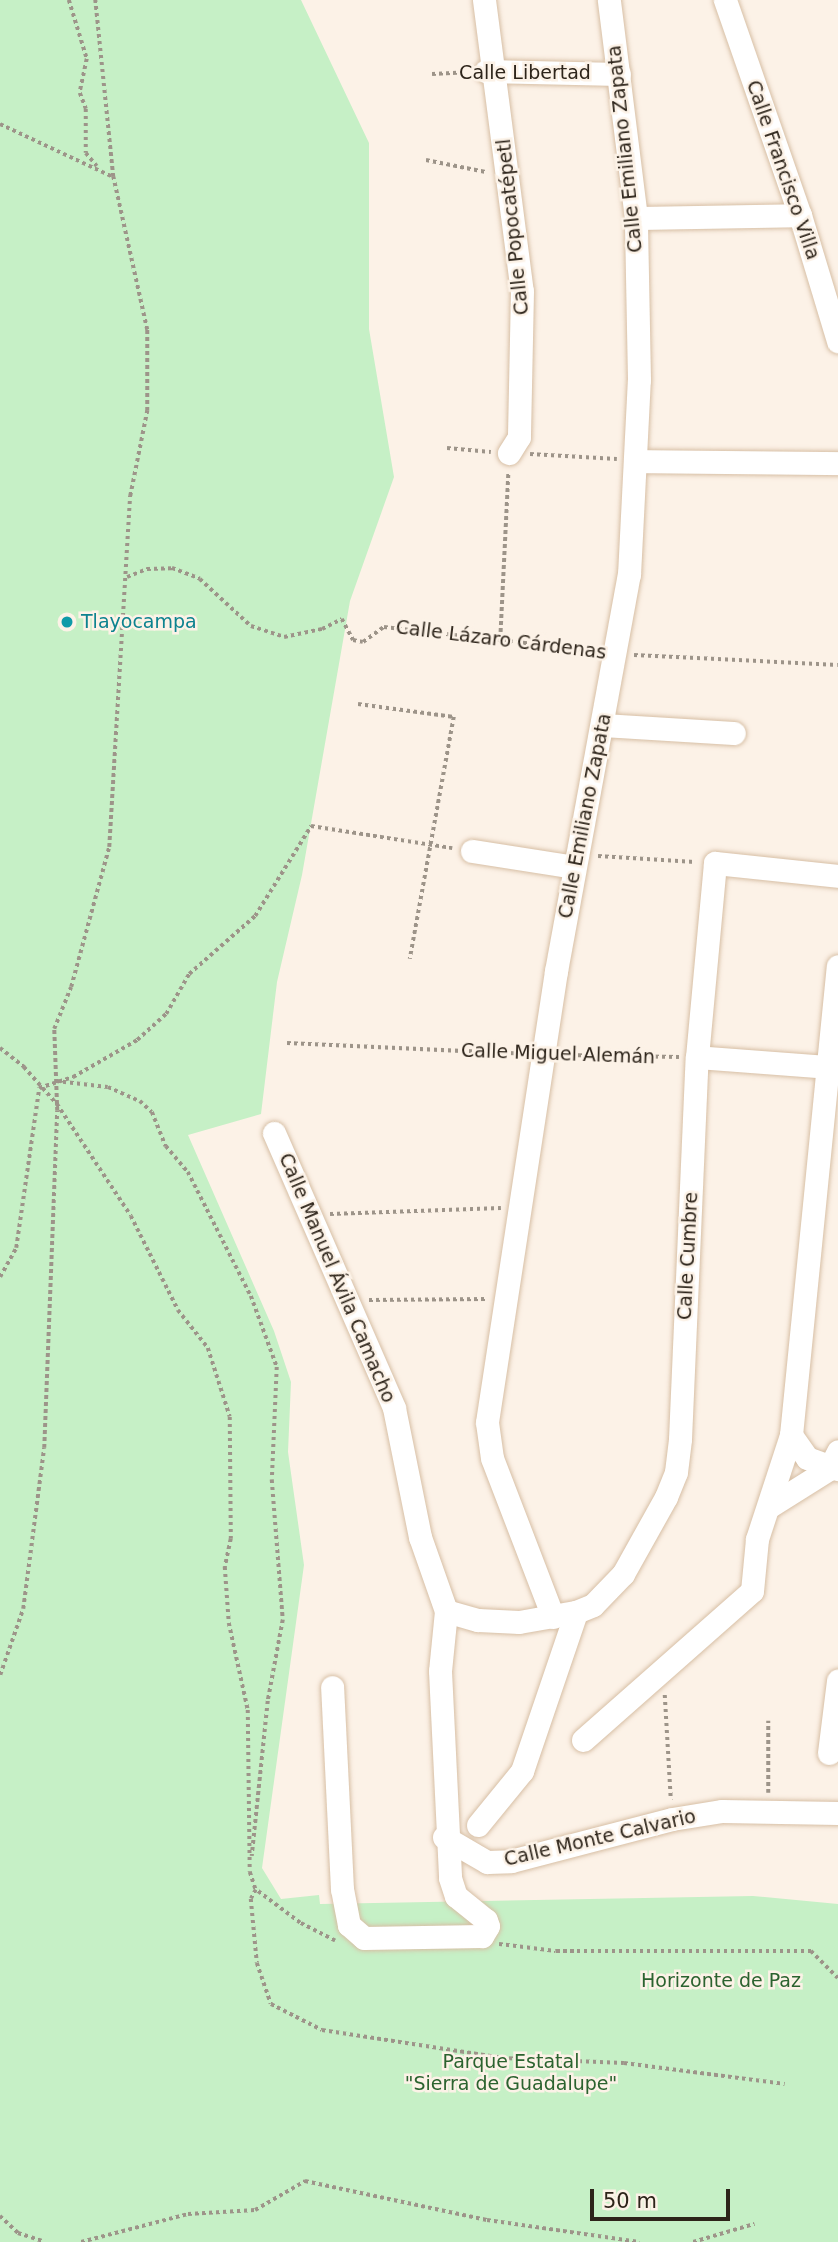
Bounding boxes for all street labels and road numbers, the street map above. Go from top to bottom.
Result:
street label: Calle Emiliano Zapata [603,44,647,254]
street label: Calle Libertad [459,62,591,84]
street label: Calle Francisco Villa [742,77,824,263]
street label: Calle Popocatépetl [492,138,534,316]
street label: Calle Lázaro Cárdenas [394,616,608,664]
street label: Calle Emiliano Zapata [554,712,616,920]
street label: Calle Miguel Alemán [461,1039,655,1069]
street label: Calle Manuel Ávila Camacho [274,1150,400,1406]
street label: Calle Cumbre [673,1191,703,1321]
street label: Calle Monte Calvario [502,1805,698,1871]

